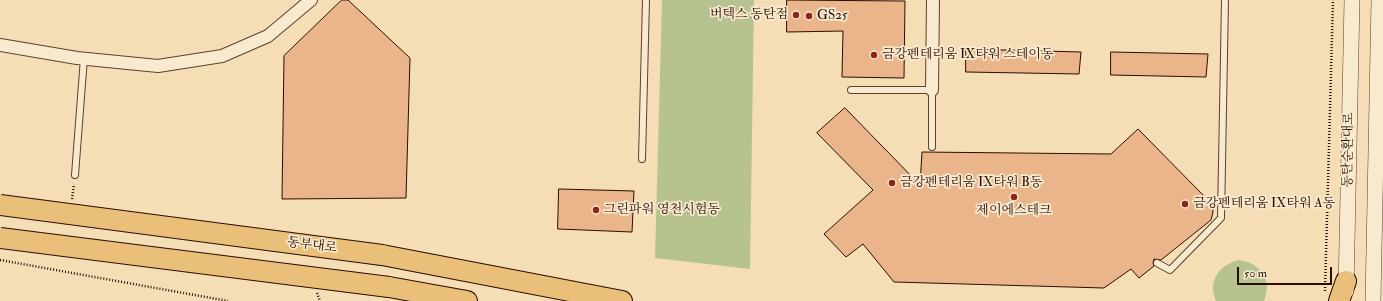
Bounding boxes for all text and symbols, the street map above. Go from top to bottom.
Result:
place label: 버텍스 동탄점 [710,7,788,23]
place label: GS25 [817,8,847,24]
marker: 버텍스 동탄점 [791,10,801,20]
marker: GS25 [804,11,814,21]
place label: 금강펜테리움 IX타워 스테이동 [882,47,1053,63]
marker: 금강펜테리움 IX타워 스테이동 [869,50,879,60]
street label: 동탄순환대로 [1341,112,1357,188]
place label: 금강펜테리움 IX타워 B동 [900,175,1042,191]
marker: 금강펜테리움 IX타워 B동 [887,178,897,188]
marker: 제이에스테크 [1009,192,1019,202]
place label: 금강펜테리움 IX타워 A동 [1193,196,1335,212]
marker: 금강펜테리움 IX타워 A동 [1180,199,1190,209]
place label: 그린파워 영천시험동 [604,202,720,218]
place label: 제이에스테크 [976,203,1052,219]
marker: 그린파워 영천시험동 [591,205,601,215]
street label: 동부대로 [286,235,338,257]
scale bar [1239,259,1334,285]
text: 50 m [1244,266,1267,281]

